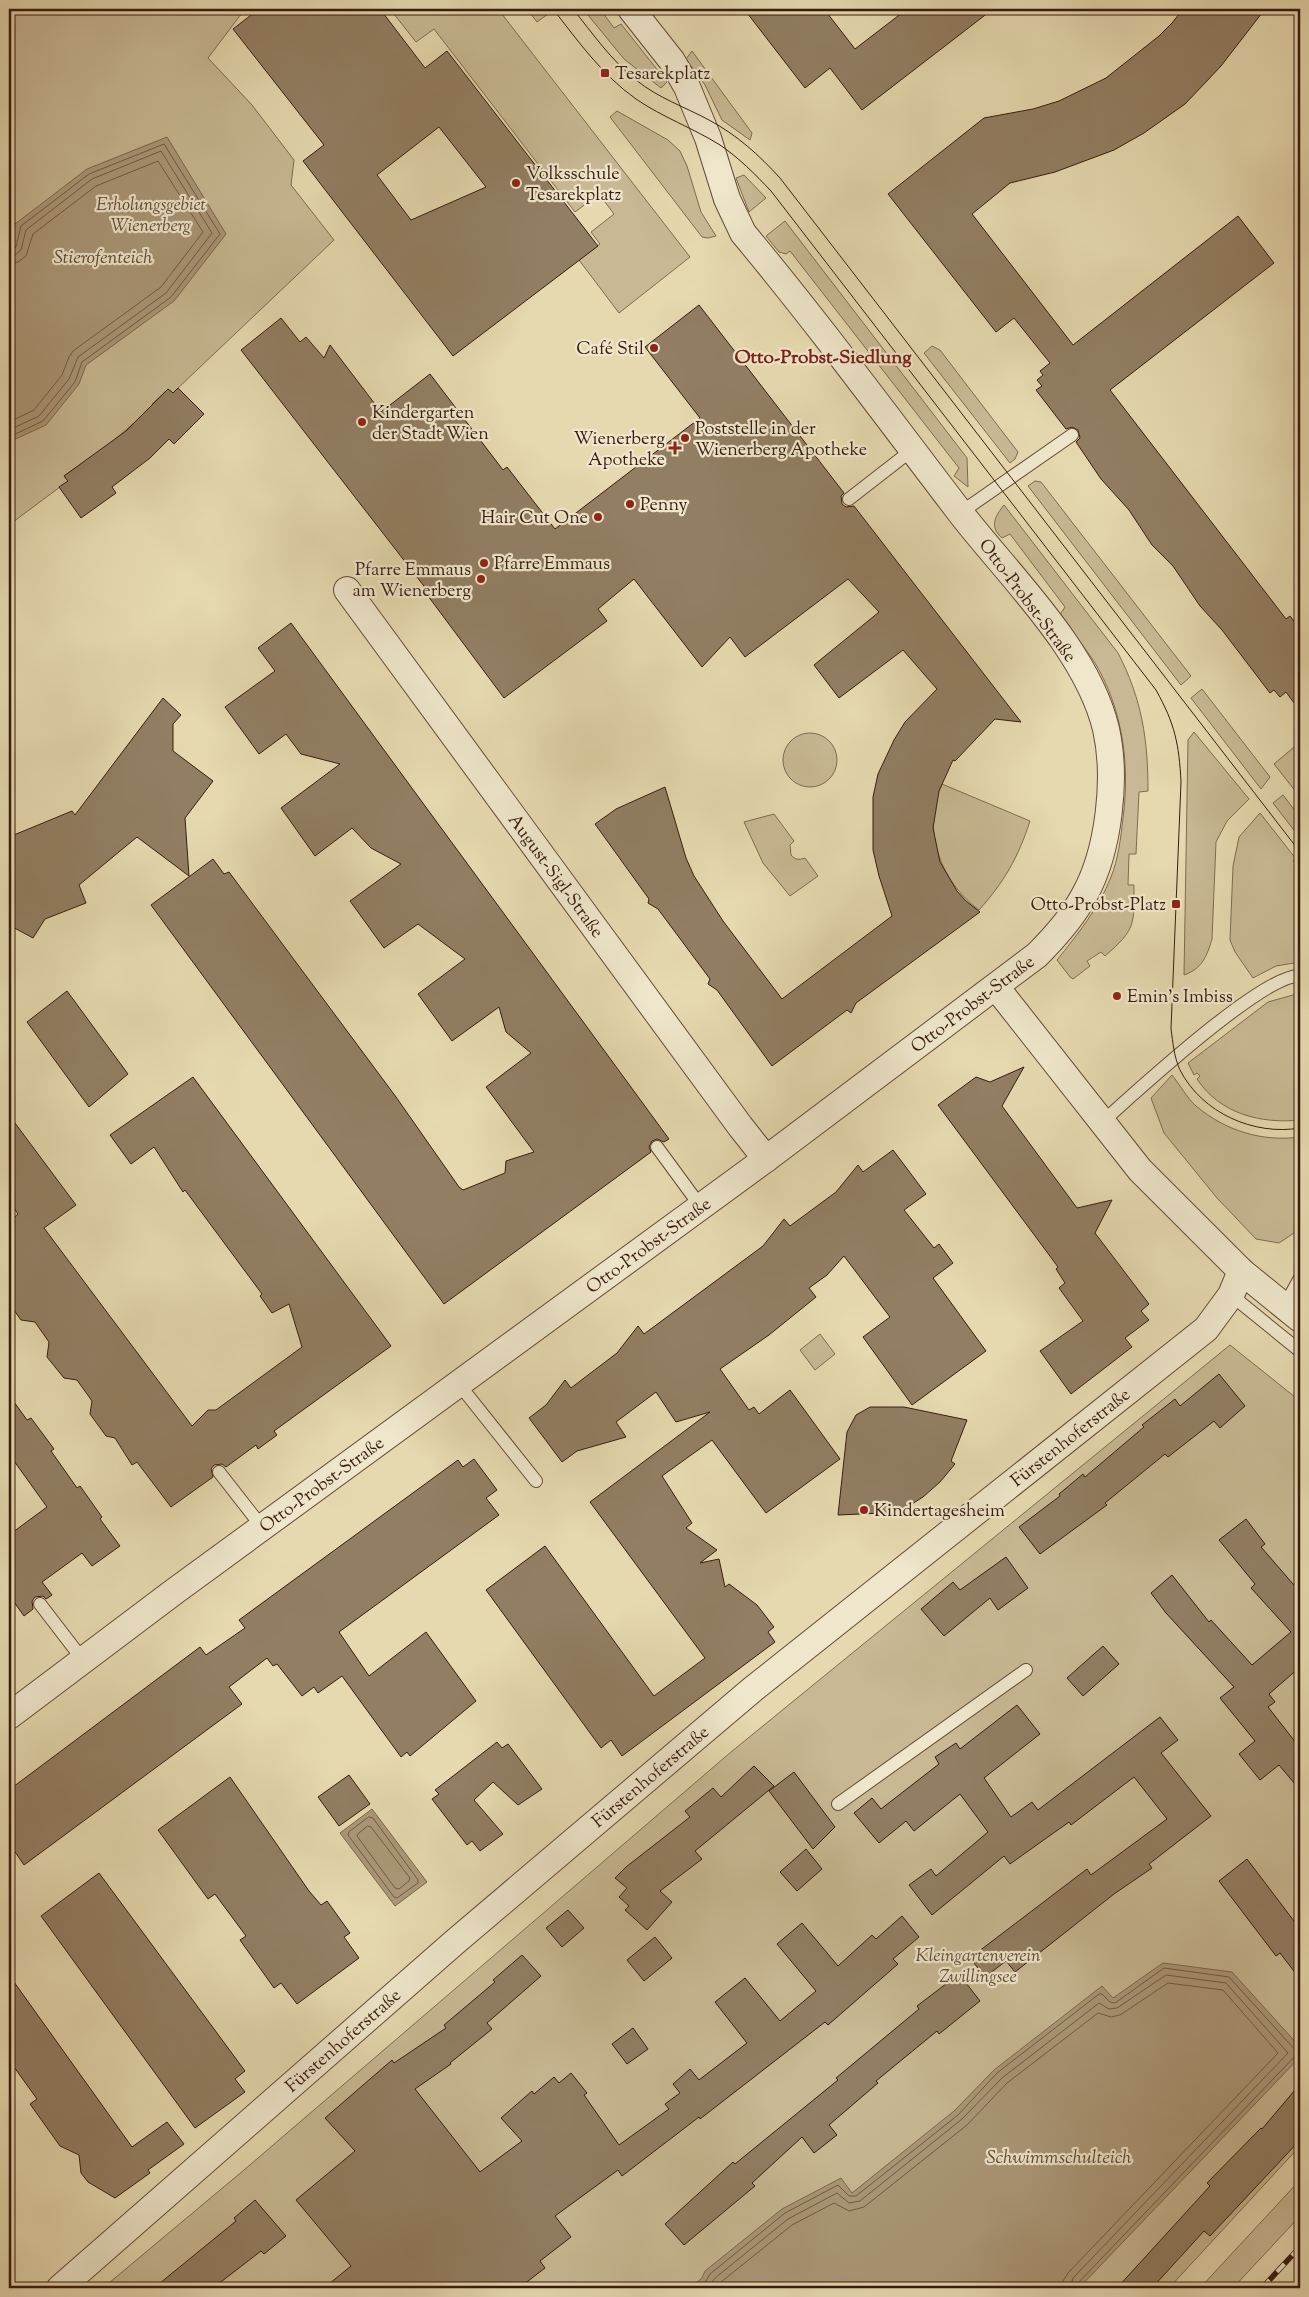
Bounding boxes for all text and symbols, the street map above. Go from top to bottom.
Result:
place label: Tesarekplatz [615,62,710,88]
marker: Tesarekplatz [599,67,611,79]
place label: Volksschule Tesarekplatz [526,162,621,209]
marker: Volksschule Tesarekplatz [510,177,522,189]
park label: Erholungsgebiet Wienerberg [96,193,207,240]
water label: Stierofenteich [54,245,153,272]
place label: Café Stil [576,337,644,363]
marker: Café Stil [648,342,660,354]
district label: Otto-Probst-Siedlung [734,345,912,372]
place label: Kindergarten der Stadt Wien [372,401,489,448]
marker: Kindergarten der Stadt Wien [356,416,368,428]
place label: Poststelle in der Wienerberg Apotheke [695,417,867,464]
place label: Wienerberg Apotheke [573,427,665,474]
marker: Poststelle in der Wienerberg Apotheke [679,432,691,444]
marker: Wienerberg Apotheke [669,442,681,454]
place label: Penny [640,493,688,519]
marker: Penny [624,498,636,510]
place label: Hair Cut One [481,506,588,532]
marker: Hair Cut One [592,511,604,523]
street label: Otto-Probst-Straße [971,534,1082,669]
place label: Pfarre Emmaus [494,552,610,578]
marker: Pfarre Emmaus [478,557,490,569]
place label: Pfarre Emmaus am Wienerberg [352,558,471,605]
marker: Pfarre Emmaus am Wienerberg [475,573,487,585]
street label: August-Sigl-Straße [500,809,609,944]
place label: Otto-Probst-Platz [1031,893,1166,919]
marker: Otto-Probst-Platz [1170,898,1182,910]
street label: Otto-Probst-Straße [906,950,1041,1061]
place label: Emin's Imbiss [1127,985,1233,1011]
marker: Emin's Imbiss [1111,990,1123,1002]
street label: Otto-Probst-Straße [582,1192,717,1301]
street label: Fürstenhoferstraße [1006,1383,1137,1494]
street label: Otto-Probst-Straße [255,1431,390,1540]
place label: Kindertagesheim [874,1499,1005,1525]
marker: Kindertagesheim [858,1504,870,1516]
street label: Fürstenhoferstraße [587,1721,716,1835]
park label: Kleingartenverein Zwillingsee [915,1944,1041,1991]
street label: Fürstenhoferstraße [280,1984,408,2100]
water label: Schwimmschulteich [986,2145,1132,2172]

